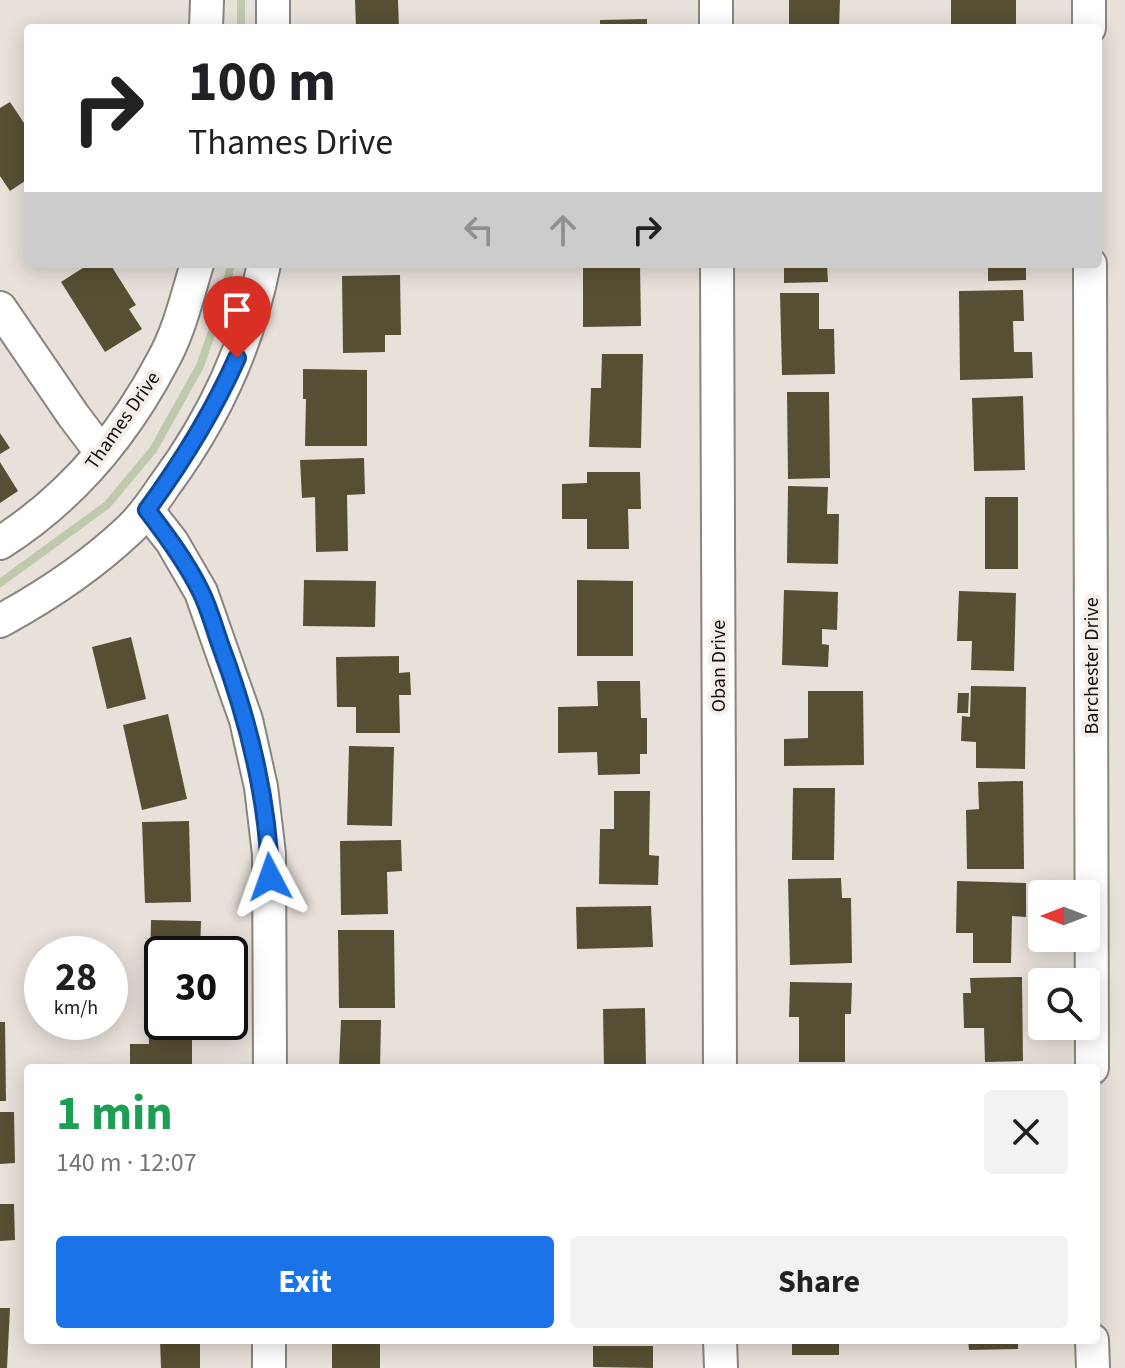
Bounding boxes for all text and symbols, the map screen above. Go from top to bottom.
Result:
text: 100 m [188,43,336,122]
icon: right [56,56,160,160]
text: Thames Drive [188,117,393,168]
icon: left [457,208,501,252]
icon: ahead [541,208,585,252]
icon: right [625,208,669,252]
pin [203,276,271,358]
icon: arrive [215,288,259,332]
street label: Thames Drive [79,366,167,475]
street label: Barchester Drive [1078,597,1106,735]
street label: Oban Drive [705,620,733,712]
position arrow [228,835,312,919]
north arrow [1028,880,1100,952]
map controls [1028,880,1100,1040]
speed limit sign: 30 [144,936,248,1040]
text: 28 [55,949,97,1006]
button: search [1028,968,1100,1040]
text: km/h [54,994,98,1022]
text: 1 min [56,1080,173,1148]
button: close [984,1090,1068,1174]
text: 140 m · 12:07 [56,1144,197,1181]
button: Exit [56,1236,554,1328]
button: Share [570,1236,1068,1328]

